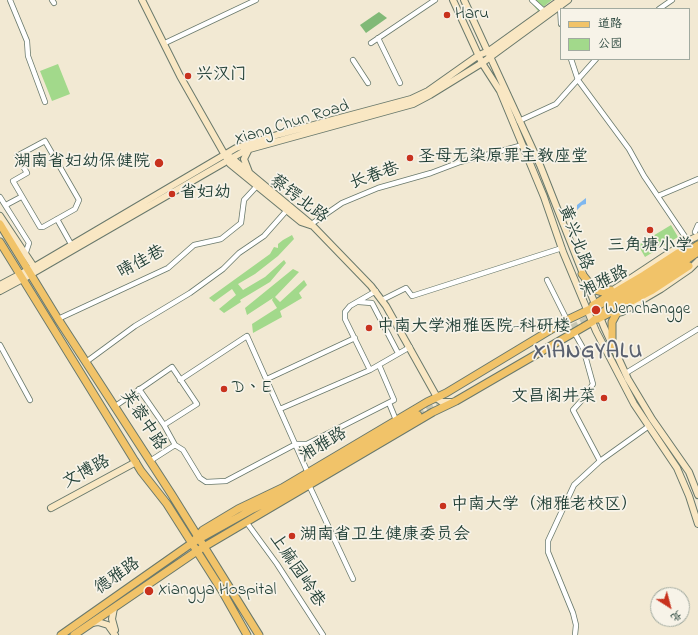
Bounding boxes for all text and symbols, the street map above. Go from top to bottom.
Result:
place label: Haru [455,5,489,25]
legend [560,8,690,60]
marker: Haru [442,10,452,20]
text: 道路 [598,15,622,33]
text: 公园 [598,35,622,53]
place label: 兴汉门 [196,66,247,86]
marker: 兴汉门 [183,71,193,81]
street label: Xiang Chun Road [232,97,352,151]
place label: 圣母无染原罪主教座堂 [418,148,588,168]
place label: 湖南省妇幼保健院 [14,153,150,173]
marker: 圣母无染原罪主教座堂 [405,153,415,163]
marker: 湖南省妇幼保健院 [153,157,165,169]
street label: 长春巷 [348,159,402,195]
street label: 蔡锷北路 [265,171,331,229]
place label: 省妇幼 [180,184,231,204]
marker: 省妇幼 [167,189,177,199]
street label: 黄兴北路 [552,203,596,273]
marker: 三角塘小学 [645,225,655,235]
place label: 三角塘小学 [608,237,692,257]
street label: 晴佳巷 [115,242,169,284]
street label: 湘雅路 [578,263,632,303]
place label: Wenchangge [605,300,690,320]
marker: Wenchangge [590,304,602,316]
place label: 中南大学湘雅医院-科研楼 [377,318,570,338]
marker: 中南大学湘雅医院-科研楼 [364,323,374,333]
district label: XIANGYALU [533,341,643,367]
place label: D、E [232,379,272,399]
marker: D、E [219,384,229,394]
street label: 芙蓉中路 [115,387,169,455]
place label: 文昌阁井菜 [511,388,596,408]
marker: 文昌阁井菜 [599,393,609,403]
street label: 湘雅路 [297,424,351,468]
street label: 文博路 [60,452,114,494]
place label: 中南大学（湘雅老校区） [451,496,638,516]
marker: 中南大学（湘雅老校区） [438,501,448,511]
place label: 湖南省卫生健康委员会 [300,526,470,546]
street label: 上麻园岭巷 [264,530,328,612]
marker: 湖南省卫生健康委员会 [287,531,297,541]
street label: 德雅路 [91,554,145,600]
place label: Xiangya Hospital [158,581,276,601]
marker: Xiangya Hospital [143,585,155,597]
north arrow [650,587,690,627]
text: 北 [667,606,686,626]

